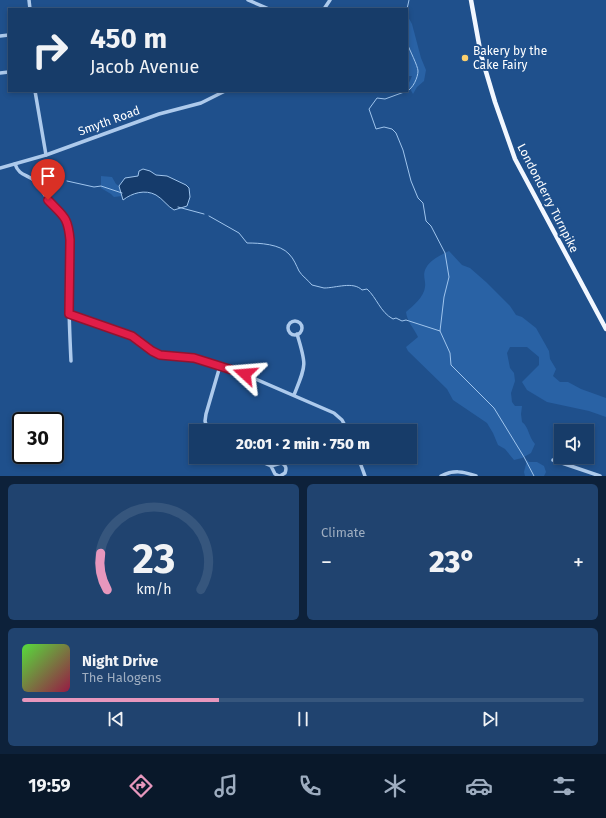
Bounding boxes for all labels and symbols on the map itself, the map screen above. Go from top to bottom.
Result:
place label: Bakery by the Cake Fairy [473,44,547,72]
marker: Bakery by the Cake Fairy [460,53,470,63]
street label: Smyth Road [76,103,142,139]
street label: Londonderry Turnpike [514,141,582,255]
pin [31,159,65,200]
position arrow [224,353,266,395]
speed limit sign: 30 [12,412,64,464]

